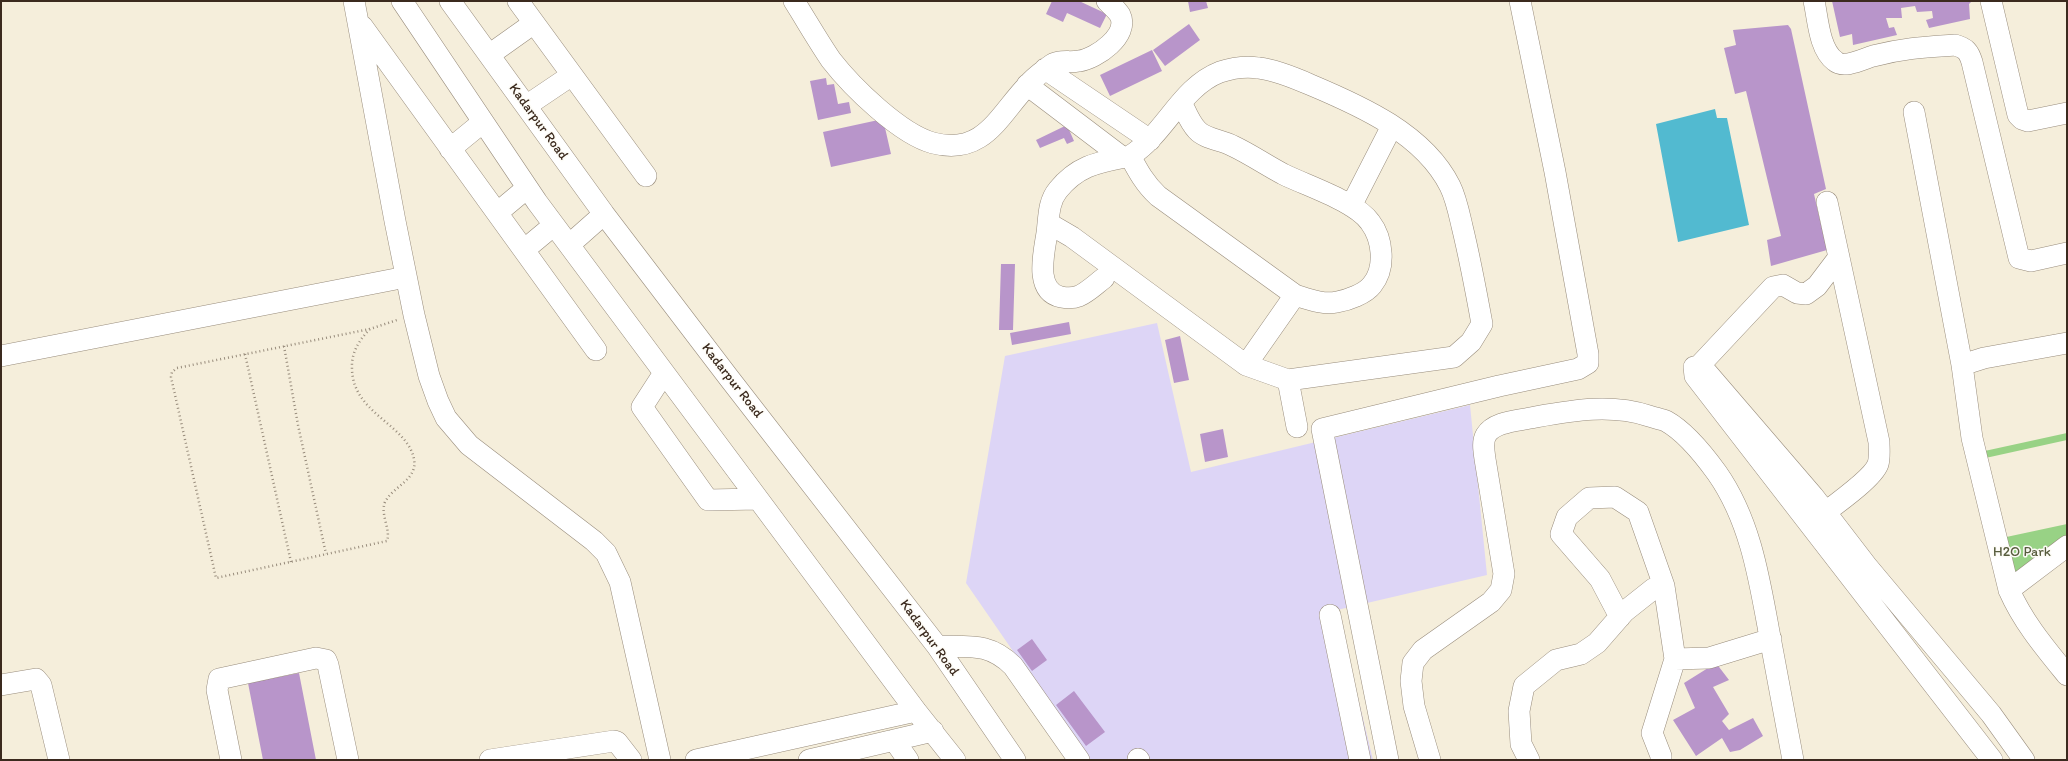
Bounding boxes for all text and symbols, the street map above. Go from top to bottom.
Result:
street label: Kadarpur Road [505,81,571,163]
street label: Kadarpur Road [698,340,766,422]
park label: H2O Park [1993,544,2051,560]
street label: Kadarpur Road [896,597,962,679]

